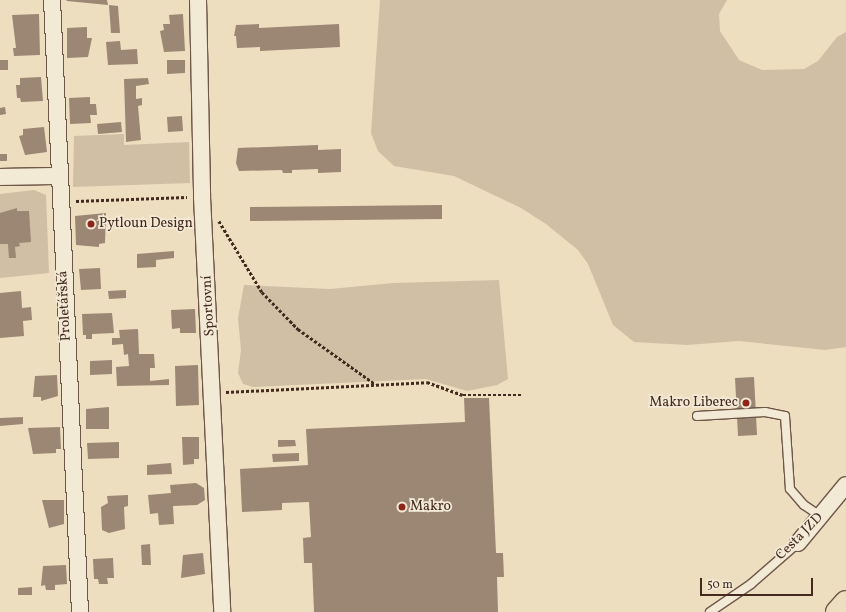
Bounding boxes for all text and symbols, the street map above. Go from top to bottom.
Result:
place label: Pytloun Design [99,216,193,232]
marker: Pytloun Design [86,219,96,229]
street label: Proletářská [55,270,75,342]
street label: Sportovní [199,275,219,337]
place label: Makro Liberec [649,395,738,411]
marker: Makro Liberec [741,398,751,408]
place label: Makro [410,499,451,515]
marker: Makro [397,502,407,512]
street label: Cesta JZD [773,510,827,564]
scale bar [702,570,815,596]
text: 50 m [707,577,733,593]

